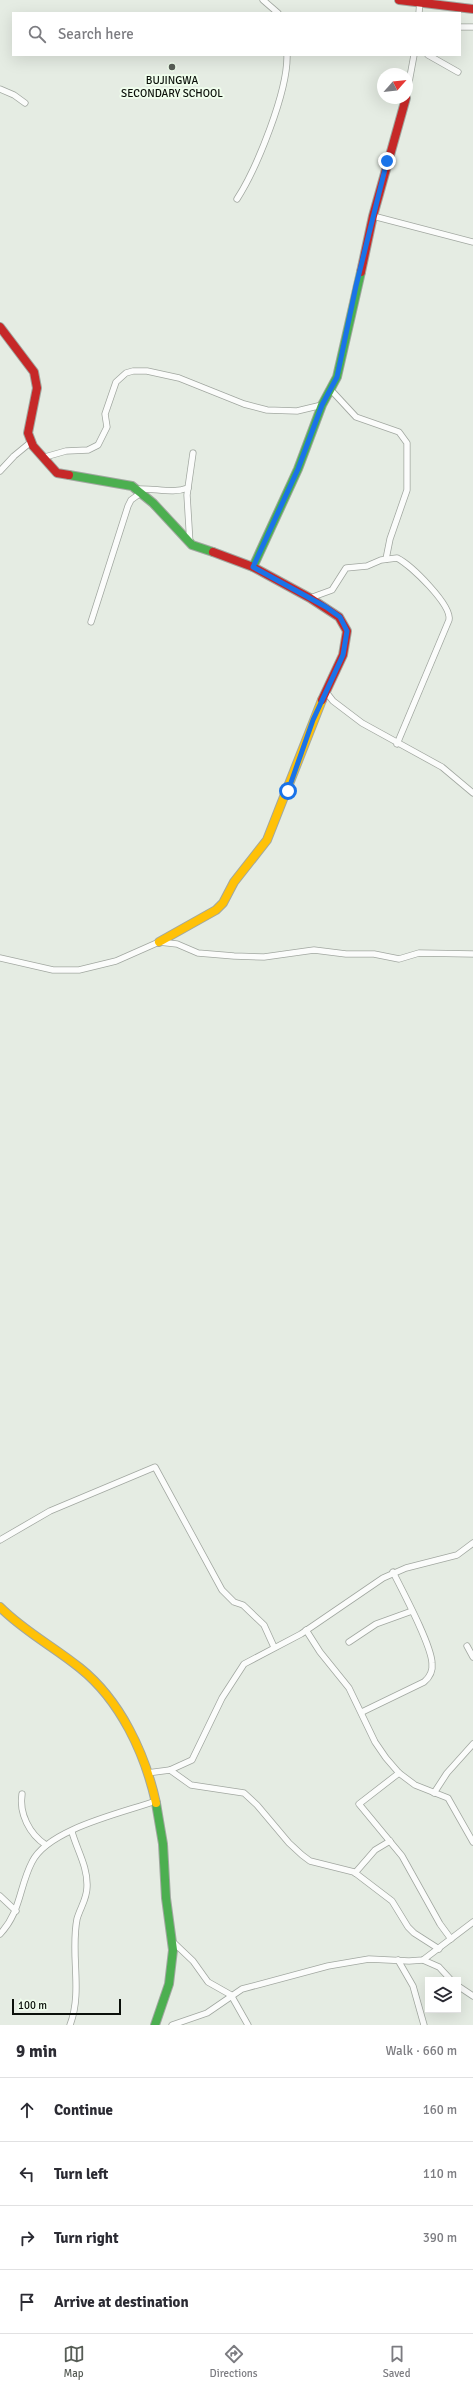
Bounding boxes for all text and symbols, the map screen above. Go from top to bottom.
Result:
search box [12,12,461,56]
icon: search [26,23,48,45]
text: Search here [58,25,134,43]
marker: BUJINGWA SECONDARY SCHOOL [167,62,177,72]
north arrow [377,68,413,104]
place label: BUJINGWA SECONDARY SCHOOL [121,74,223,100]
route end [378,152,396,170]
route start [279,782,297,800]
map controls [425,1977,461,2013]
button: layers [425,1977,461,2013]
scale bar [12,1997,121,2016]
text: 100 m [18,1999,47,2012]
text: 9 min [16,2041,57,2062]
text: Walk · 660 m [386,2043,457,2059]
icon: ahead [16,2099,38,2121]
text: Continue [54,2101,113,2119]
text: 160 m [423,2102,457,2118]
icon: left [16,2163,38,2185]
text: Turn left [54,2165,108,2183]
text: 110 m [423,2166,457,2182]
icon: right [16,2227,38,2249]
text: Turn right [54,2229,119,2247]
text: 390 m [423,2230,457,2246]
icon: arrive [16,2291,38,2313]
text: Arrive at destination [54,2293,189,2311]
tab: Map [63,2343,85,2380]
tab: Directions [210,2343,258,2380]
tab: Saved [383,2343,410,2380]

